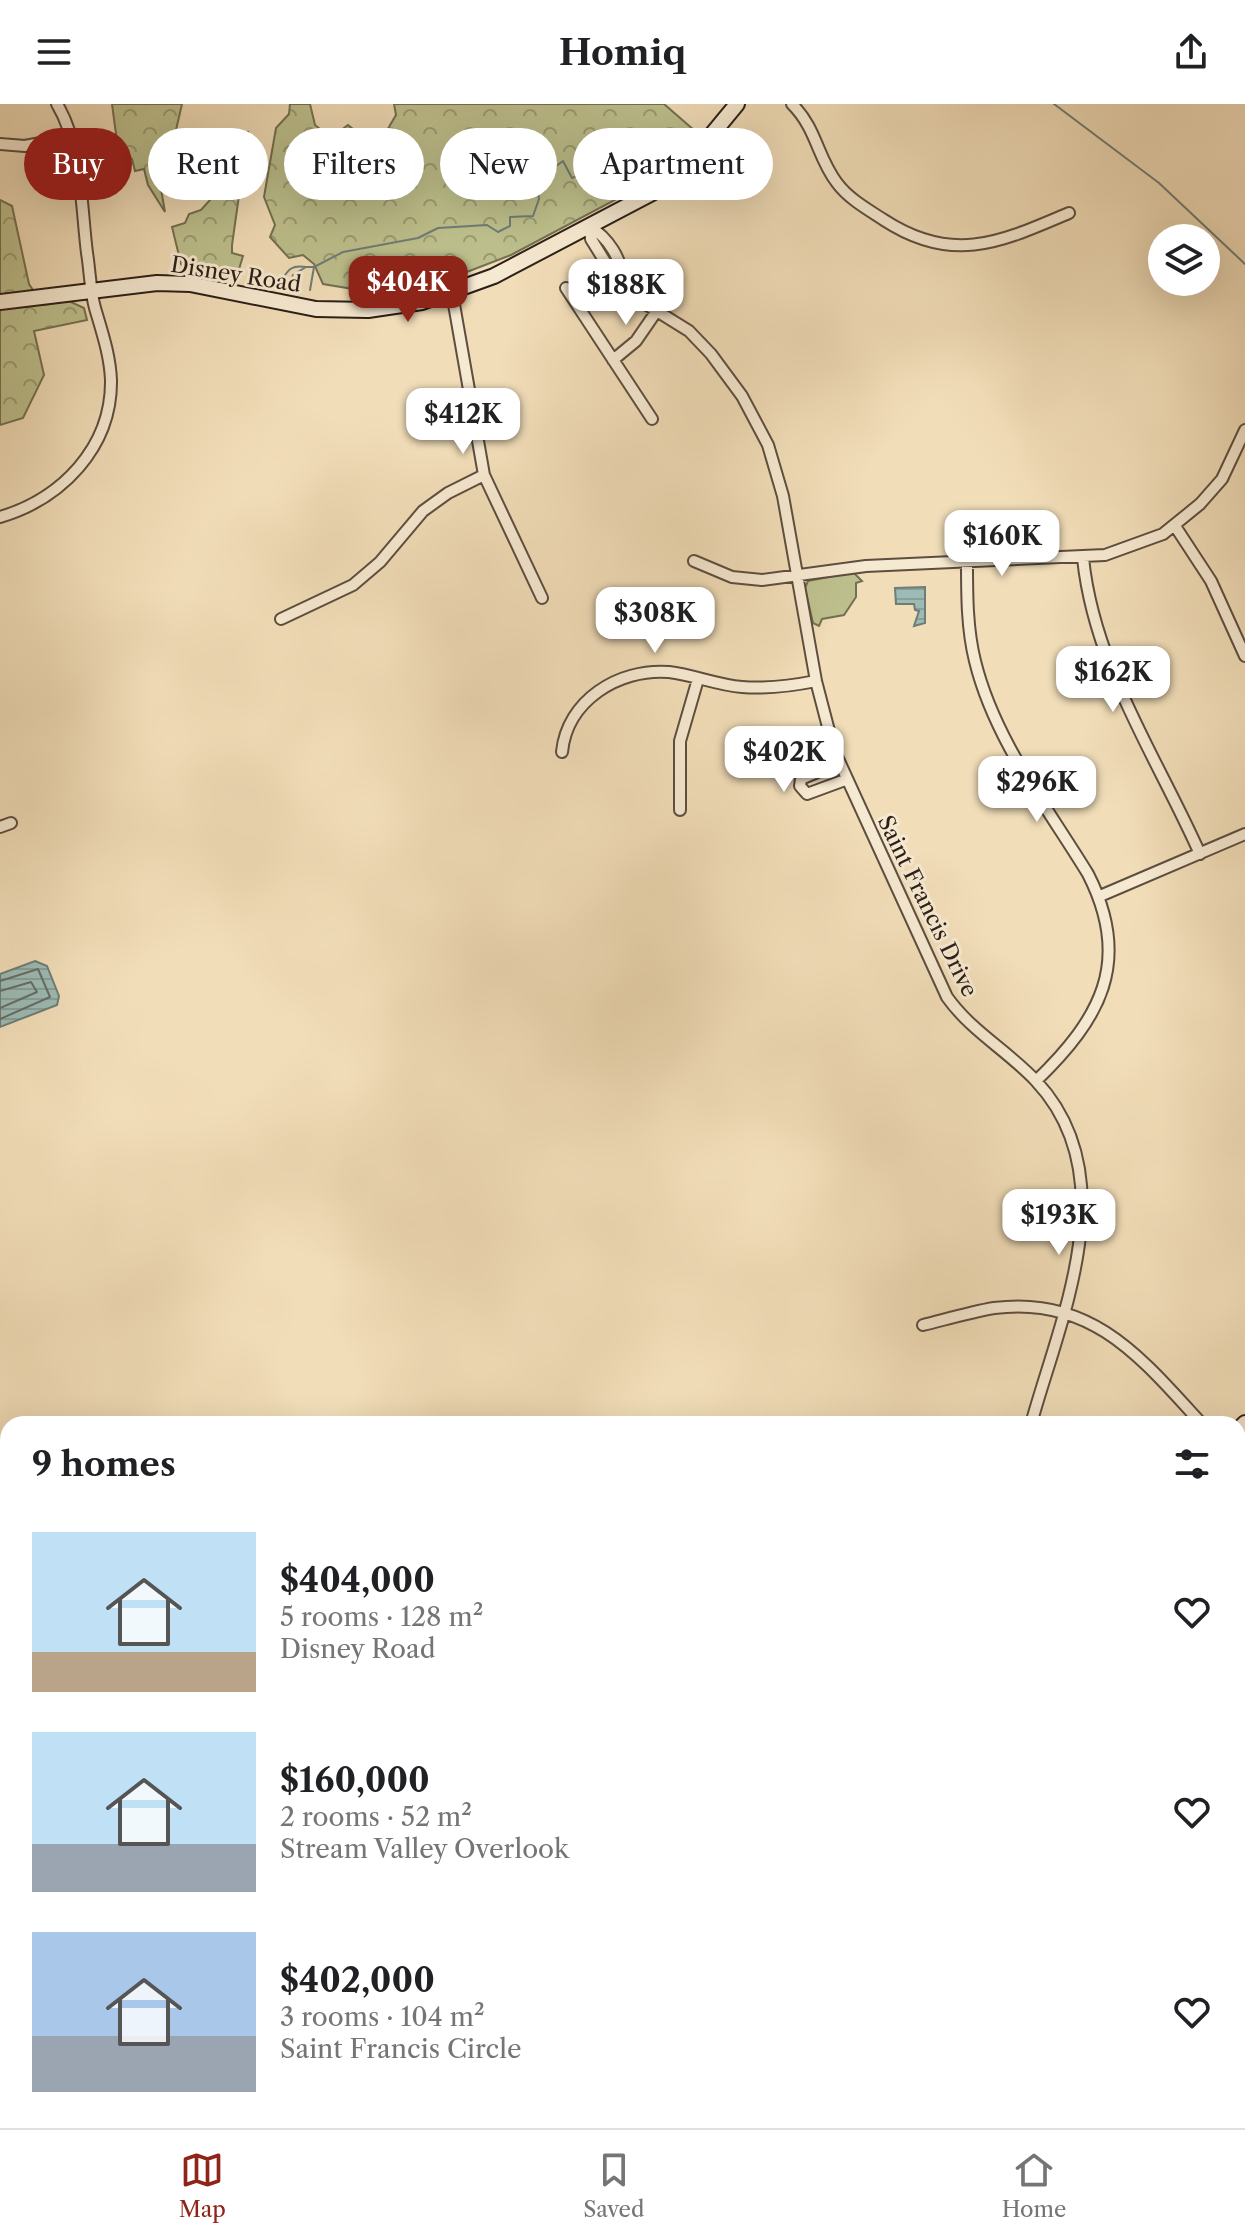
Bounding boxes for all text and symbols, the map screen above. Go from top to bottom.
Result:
icon: menu [32,30,76,74]
text: Homiq [559,30,686,74]
icon: share [1169,30,1213,74]
chip: Buy [24,128,132,200]
chip: Rent [148,128,268,200]
chip: Filters [284,128,424,200]
chip: New [440,128,557,200]
chip: Apartment [573,128,773,200]
map controls [1148,224,1220,296]
button: layers [1148,224,1220,296]
street label: Disney Road [169,251,303,298]
pin: $404K [352,256,464,324]
pin: $188K [570,259,682,327]
text: $404K [367,266,449,298]
text: $188K [586,269,666,301]
pin: $412K [407,388,519,456]
text: $412K [424,398,502,430]
pin: $160K [946,510,1058,578]
text: $160K [962,520,1042,552]
pin: $308K [599,587,711,655]
text: $308K [614,597,696,629]
pin: $162K [1057,646,1169,714]
text: $162K [1074,656,1152,688]
pin: $402K [728,726,840,794]
text: $402K [743,736,825,768]
pin: $296K [981,756,1093,824]
text: $296K [996,766,1078,798]
street label: Saint Francis Drive [872,811,983,1001]
pin: $193K [1003,1189,1115,1257]
text: $193K [1020,1199,1098,1231]
icon: filters [1170,1442,1214,1486]
text: 9 homes [32,1443,176,1485]
text: $404,000 [280,1559,435,1601]
icon: home [96,1564,192,1660]
icon: heart [1170,1590,1214,1634]
text: 5 rooms · 128 m² [280,1601,483,1633]
text: Disney Road [280,1633,436,1665]
text: $160,000 [280,1759,430,1801]
icon: home [96,1764,192,1860]
icon: heart [1170,1790,1214,1834]
text: 2 rooms · 52 m² [280,1801,472,1833]
text: Stream Valley Overlook [280,1833,569,1865]
text: $402,000 [280,1959,435,2001]
icon: home [96,1964,192,2060]
icon: heart [1170,1990,1214,2034]
text: 3 rooms · 104 m² [280,2001,485,2033]
text: Saint Francis Circle [280,2033,521,2065]
tab: Map [179,2148,226,2223]
tab: Saved [583,2148,644,2223]
tab: Home [1002,2148,1066,2223]

